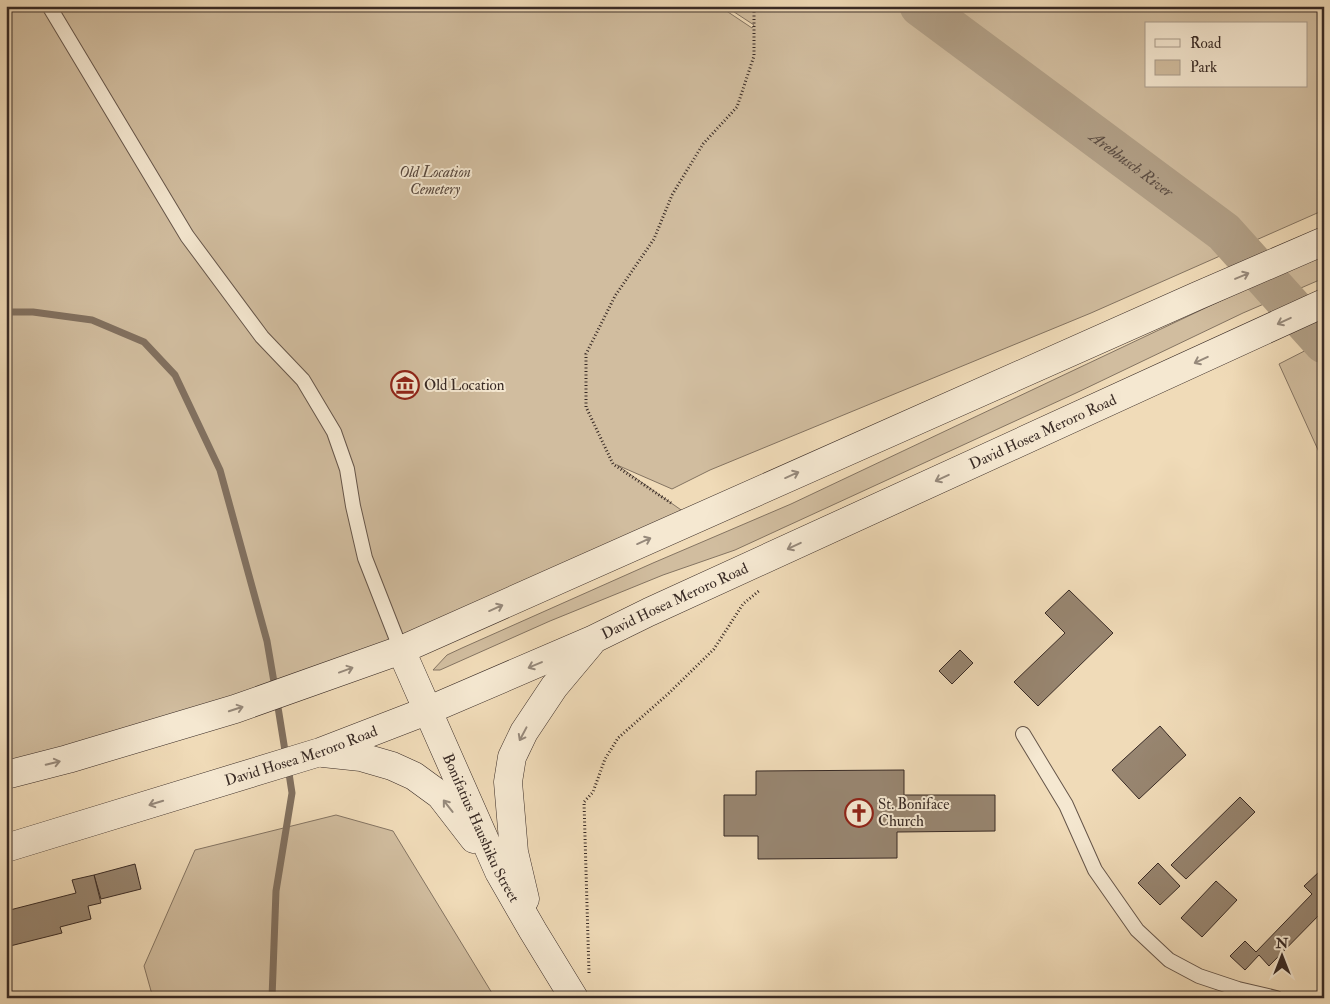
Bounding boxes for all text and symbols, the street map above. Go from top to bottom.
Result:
legend [1145,22,1308,88]
text: Road [1190,34,1222,53]
text: Park [1190,58,1217,77]
water label: Arebbusch River [1084,126,1178,203]
park label: Old Location Cemetery [399,163,471,199]
one-way arrow [1234,271,1249,281]
one-way arrow [1277,317,1292,326]
one-way arrow [1194,355,1209,365]
museum icon: Old Location [390,370,420,400]
place label: Old Location [424,376,505,395]
street label: David Hosea Meroro Road [966,390,1120,474]
one-way arrow [784,470,799,480]
one-way arrow [935,474,950,484]
one-way arrow [636,536,651,546]
one-way arrow [787,541,802,551]
street label: David Hosea Meroro Road [598,559,752,644]
one-way arrow [488,602,503,612]
one-way arrow [528,660,543,670]
one-way arrow [337,665,353,674]
one-way arrow [228,703,244,713]
street label: David Hosea Meroro Road [222,722,381,791]
one-way arrow [518,726,527,741]
street label: Bonifatius Haushiku Street [438,751,524,906]
one-way arrow [45,758,61,767]
place label: St. Boniface Church [878,795,949,831]
one-way arrow [149,798,165,808]
church icon: St. Boniface Church [844,798,874,828]
one-way arrow [442,800,453,813]
north arrow [1258,932,1308,982]
text: N [1275,935,1289,952]

